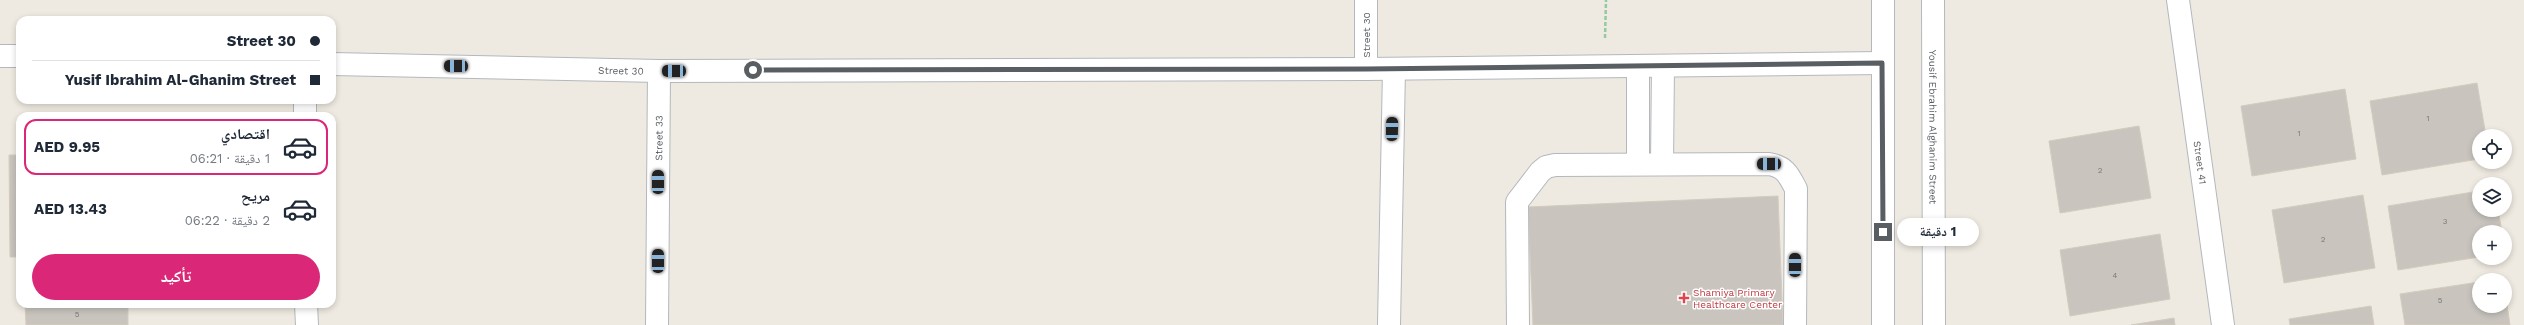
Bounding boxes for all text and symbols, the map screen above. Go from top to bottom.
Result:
street label: Street 30 [1361,12,1372,58]
text: Street 30 [227,32,296,50]
street label: Yousif Ebrahim Alghanim Street [1927,50,1939,205]
car [444,60,468,72]
route start [744,61,762,79]
street label: Street 30 [598,65,644,77]
car [662,65,686,77]
text: Yusif Ibrahim Al-Ghanim Street [65,71,296,89]
house number: 1 [2426,114,2430,123]
street label: Street 33 [653,115,665,161]
car [1386,117,1398,141]
text: اقتصادي [221,125,270,143]
icon: car [282,129,318,165]
house number: 1 [2297,129,2301,138]
map controls [2472,129,2512,313]
button: locate [2472,129,2512,169]
text: AED 9.95 [34,138,100,156]
street label: Street 41 [2192,140,2208,185]
text: 1 دقيقة · 06:21 [190,151,270,166]
car [1757,158,1781,170]
house number: 2 [2098,166,2103,175]
car [652,170,664,194]
button: layers [2472,177,2512,217]
text: مريح [241,187,270,205]
icon: car [282,191,318,227]
text: AED 13.43 [34,200,107,218]
text: 2 دقيقة · 06:22 [185,213,270,228]
house number: 3 [2443,217,2448,226]
callout: 1 دقيقة [1897,218,1979,246]
route end [1874,223,1892,241]
text: 1 دقيقة [1920,224,1956,239]
button: + [2472,225,2512,265]
house number: 2 [2321,235,2326,244]
car [652,249,664,273]
car [1789,253,1801,277]
button: تأكيد [32,254,320,300]
house number: 4 [2113,271,2118,280]
button: − [2472,273,2512,313]
place label: Shamiya Primary Healthcare Center [1693,287,1782,310]
marker: Shamiya Primary Healthcare Center [1678,292,1690,304]
house number: 5 [2438,296,2443,305]
house number: 5 [75,310,80,319]

